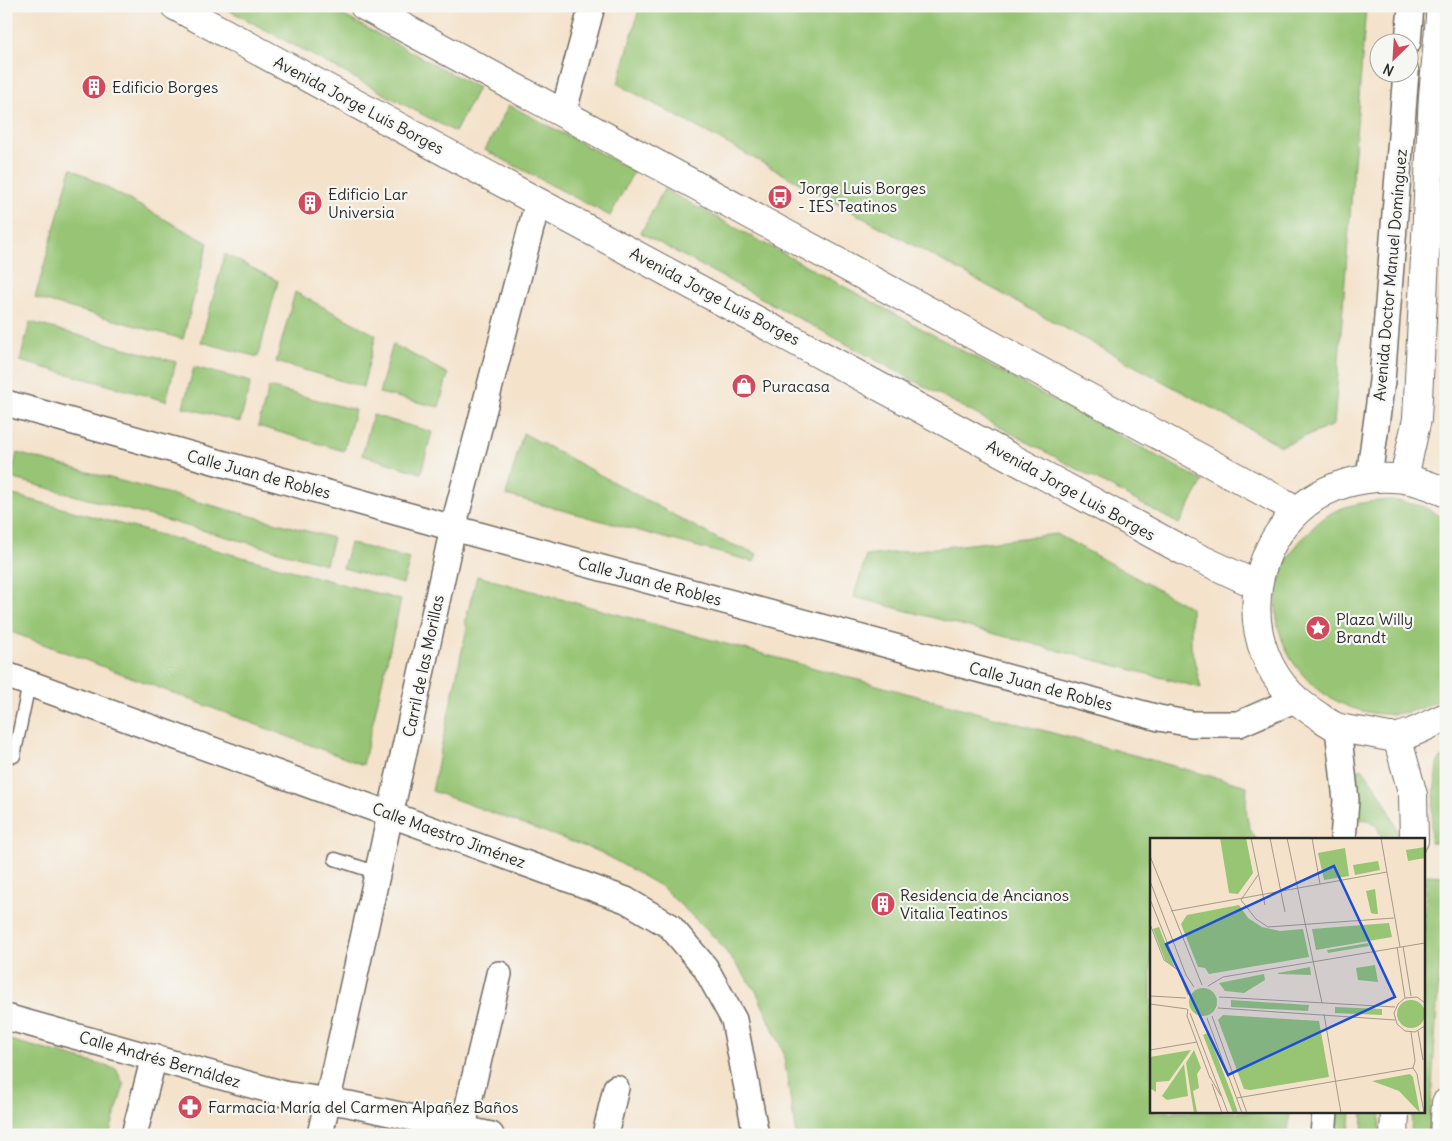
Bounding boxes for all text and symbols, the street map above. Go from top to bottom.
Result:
north arrow [1370,32,1420,82]
street label: Avenida Jorge Luis Borges [271,52,447,158]
text: N [1380,60,1397,80]
building icon: Edificio Borges [81,74,107,100]
place label: Edificio Borges [112,77,218,97]
street label: Avenida Doctor Manuel Domínguez [1369,148,1411,402]
place label: Jorge Luis Borges - IES Teatinos [798,178,926,216]
place label: Edificio Lar Universia [328,184,408,222]
bus stop icon: Jorge Luis Borges - IES Teatinos [767,184,793,210]
building icon: Edificio Lar Universia [297,190,323,216]
street label: Avenida Jorge Luis Borges [627,243,803,349]
shop icon: Puracasa [731,373,757,399]
place label: Puracasa [762,376,830,396]
street label: Avenida Jorge Luis Borges [983,435,1159,545]
street label: Calle Juan de Robles [185,445,333,503]
street label: Calle Juan de Robles [576,552,724,610]
street label: Carril de las Morillas [398,593,448,739]
place label: Plaza Willy Brandt [1336,609,1413,647]
place icon: Plaza Willy Brandt [1305,615,1331,641]
street label: Calle Juan de Robles [967,657,1115,715]
street label: Calle Maestro Jiménez [370,798,529,872]
inset map [1150,838,1424,1114]
place label: Residencia de Ancianos Vitalia Teatinos [900,885,1069,923]
building icon: Residencia de Ancianos Vitalia Teatinos [870,891,896,917]
street label: Calle Andrés Bernáldez [77,1026,243,1092]
pharmacy icon: Farmacia María del Carmen Alpañez Baños [177,1094,203,1120]
place label: Farmacia María del Carmen Alpañez Baños [208,1097,519,1117]

